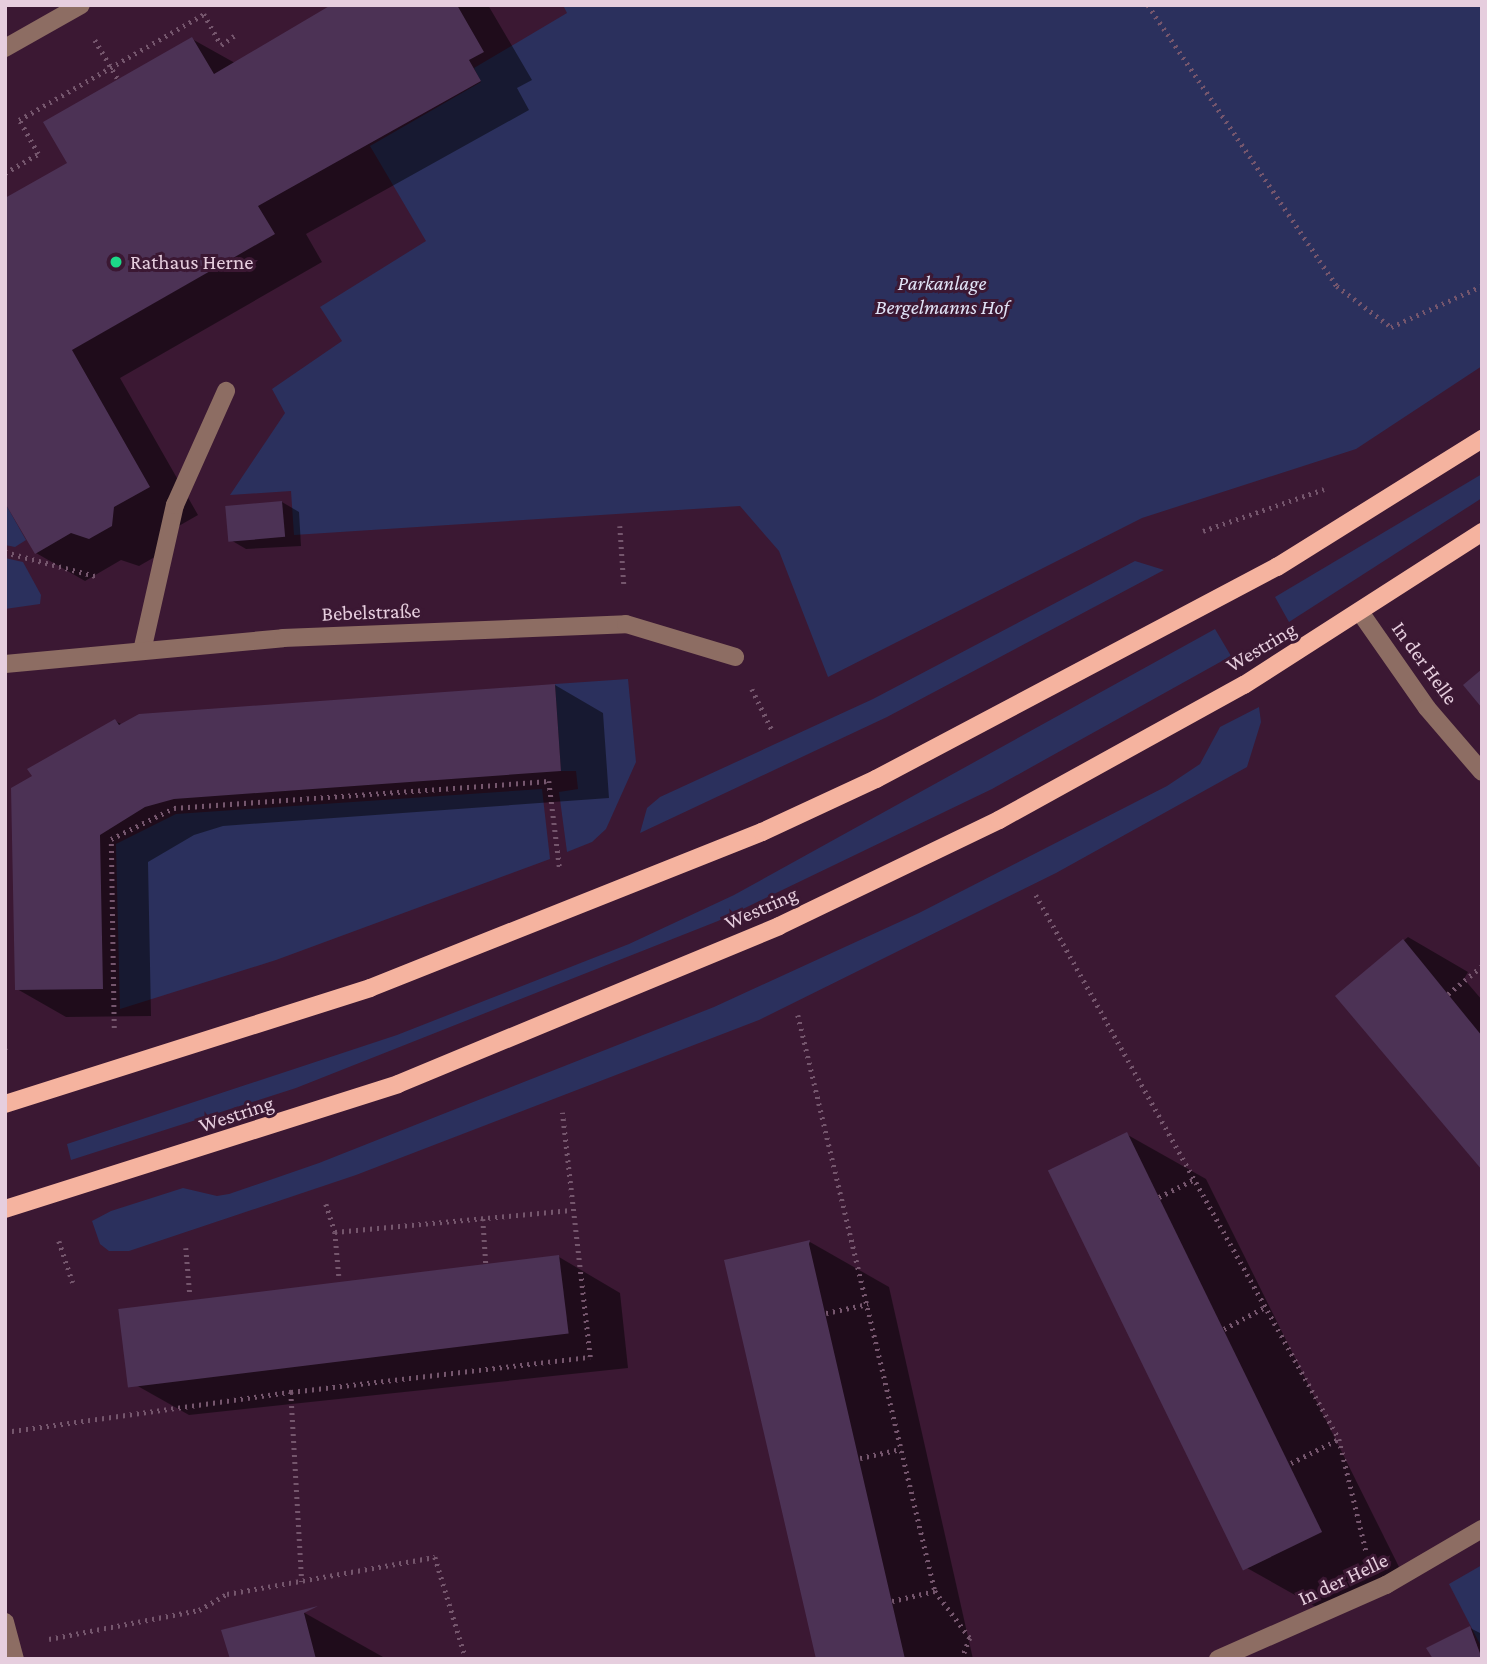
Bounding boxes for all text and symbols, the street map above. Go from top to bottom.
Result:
place label: Rathaus Herne [130,249,253,275]
marker: Rathaus Herne [108,254,124,270]
park label: Parkanlage Bergelmanns Hof [875,270,1009,320]
street label: Bebelstraße [321,598,421,626]
street label: Westring [1221,616,1301,678]
street label: In der Helle [1386,617,1464,709]
street label: Westring [721,881,801,935]
street label: Westring [195,1090,277,1138]
street label: In der Helle [1294,1547,1392,1611]

